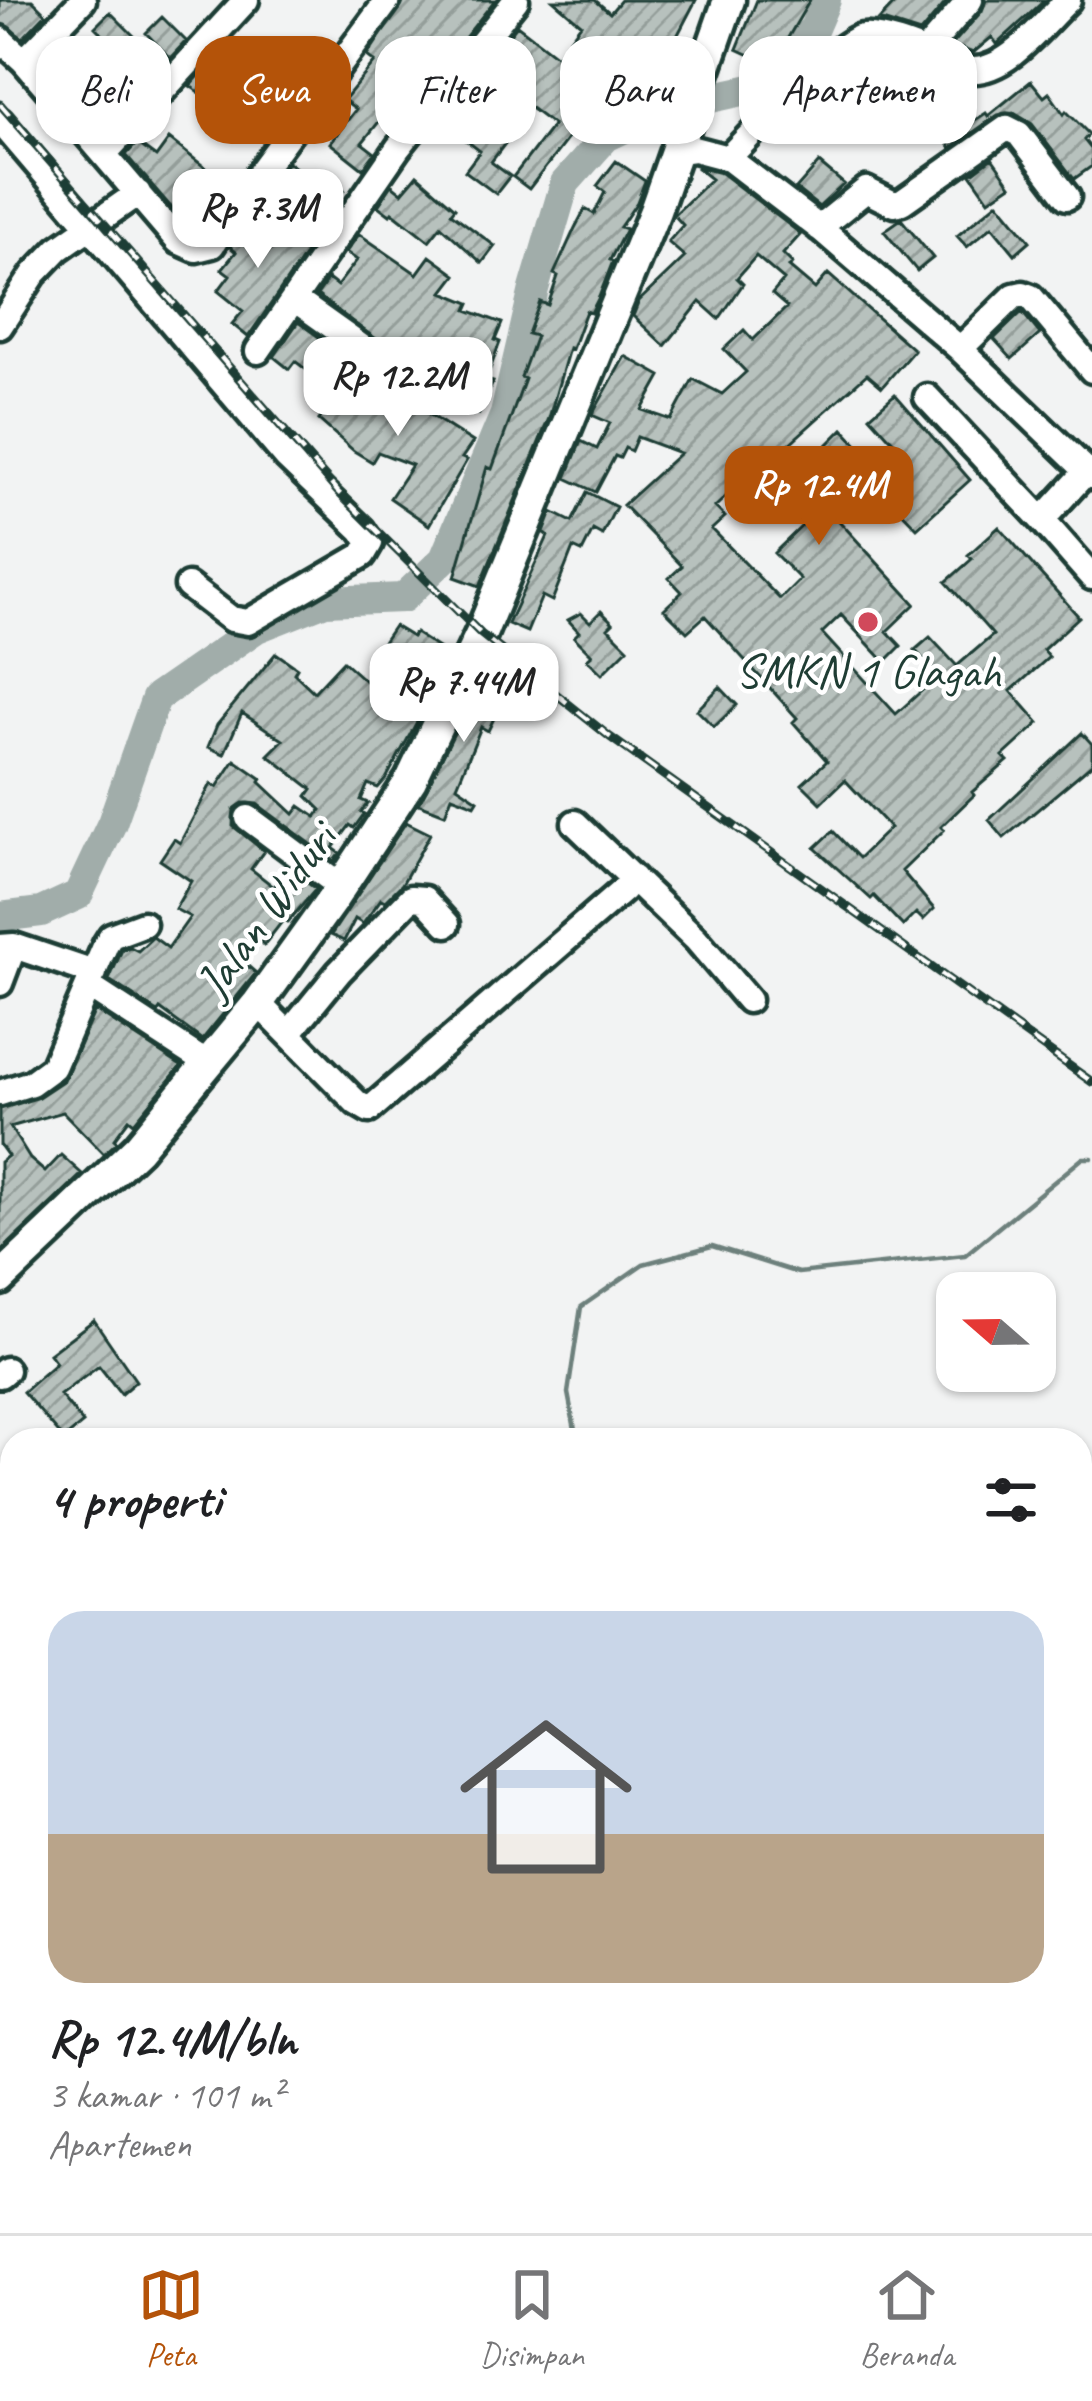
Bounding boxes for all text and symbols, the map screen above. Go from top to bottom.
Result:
chip: Beli [36,36,171,144]
chip: Sewa [195,36,351,144]
chip: Filter [375,36,536,144]
chip: Baru [560,36,715,144]
chip: Apartemen [739,36,977,144]
pin: Rp 7.3M [147,169,369,271]
text: Rp 7.3M [199,183,317,232]
pin: Rp 12.2M [274,337,522,439]
text: Rp 12.2M [331,351,465,400]
pin: Rp 12.4M [695,446,943,548]
text: Rp 12.4M [752,460,886,509]
marker: SMKN 1 Glagah [855,609,881,635]
place label: SMKN 1 Glagah [735,641,1002,701]
pin: Rp 7.44M [340,643,588,745]
text: Rp 7.44M [397,657,531,706]
street label: Jalan Widuri [181,807,352,1012]
north arrow [936,1272,1056,1392]
map controls [936,1272,1056,1392]
icon: filters [978,1467,1044,1533]
text: 4 properti [48,1468,221,1532]
icon: home [438,1689,654,1905]
text: Rp 12.4M/bln [48,2007,296,2071]
text: 3 kamar · 101 m² [48,2071,282,2120]
text: Apartemen [48,2120,191,2169]
tab: Peta [138,2262,204,2376]
tab: Disimpan [480,2262,584,2376]
tab: Beranda [860,2262,954,2376]

